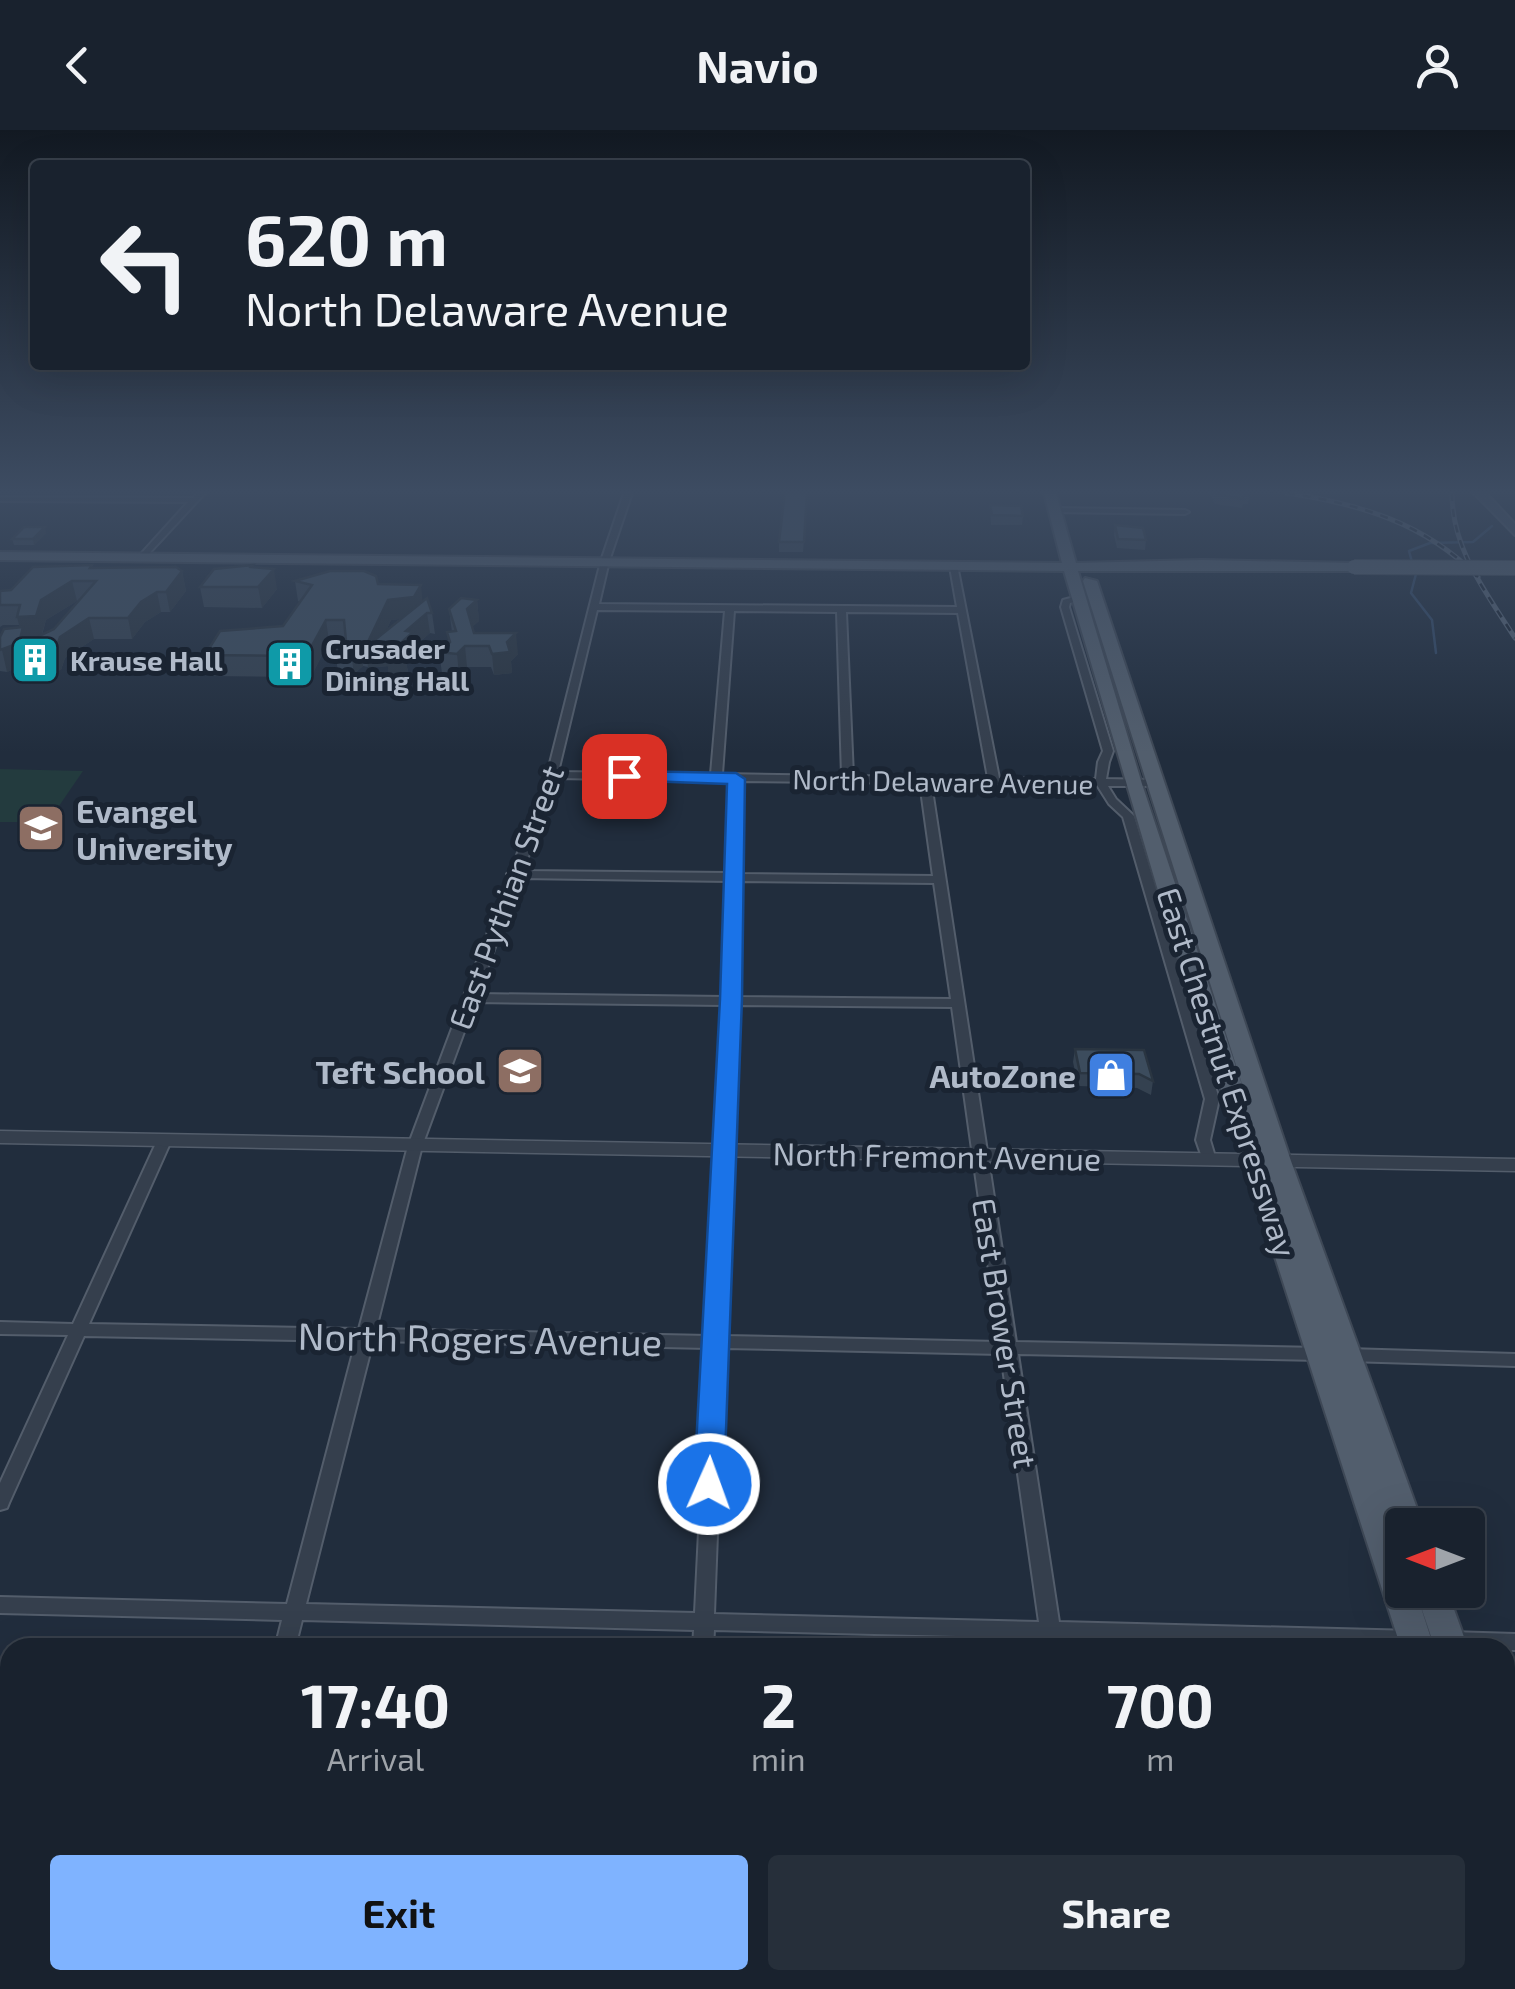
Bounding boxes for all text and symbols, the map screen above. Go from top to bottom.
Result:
icon: back [50,38,105,93]
text: Navio [696,38,819,92]
icon: person [1410,38,1465,93]
text: 620 m [245,196,448,280]
icon: left [80,200,210,330]
text: North Delaware Avenue [245,281,729,335]
place label: Crusader Dining Hall [325,631,470,697]
building icon: Krause Hall [9,634,61,686]
building icon: Crusader Dining Hall [264,638,316,690]
place label: Krause Hall [70,643,223,677]
pin [582,734,667,819]
icon: arrive [597,749,652,804]
street label: East Pythian Street [440,760,570,1034]
street label: North Delaware Avenue [792,761,1094,801]
place label: Evangel University [76,791,233,867]
school or university icon: Evangel University [15,802,67,854]
street label: East Chestnut Expressway [1150,883,1306,1261]
school or university icon: Teft School [494,1045,546,1097]
shop icon: AutoZone [1085,1049,1137,1101]
place label: Teft School [315,1052,485,1090]
place label: AutoZone [929,1056,1076,1094]
street label: North Fremont Avenue [772,1133,1102,1177]
street label: East Brower Street [966,1195,1046,1471]
street label: North Rogers Avenue [297,1312,663,1364]
position arrow [657,1432,761,1536]
north arrow [1385,1508,1485,1608]
map controls [1385,1508,1485,1608]
text: 17:40 [301,1668,450,1740]
text: 2 [761,1668,796,1740]
text: 700 [1107,1668,1214,1740]
text: Arrival [327,1739,424,1777]
text: min [751,1739,806,1777]
text: m [1146,1739,1174,1777]
button: Exit [50,1855,748,1970]
button: Share [768,1855,1465,1970]

